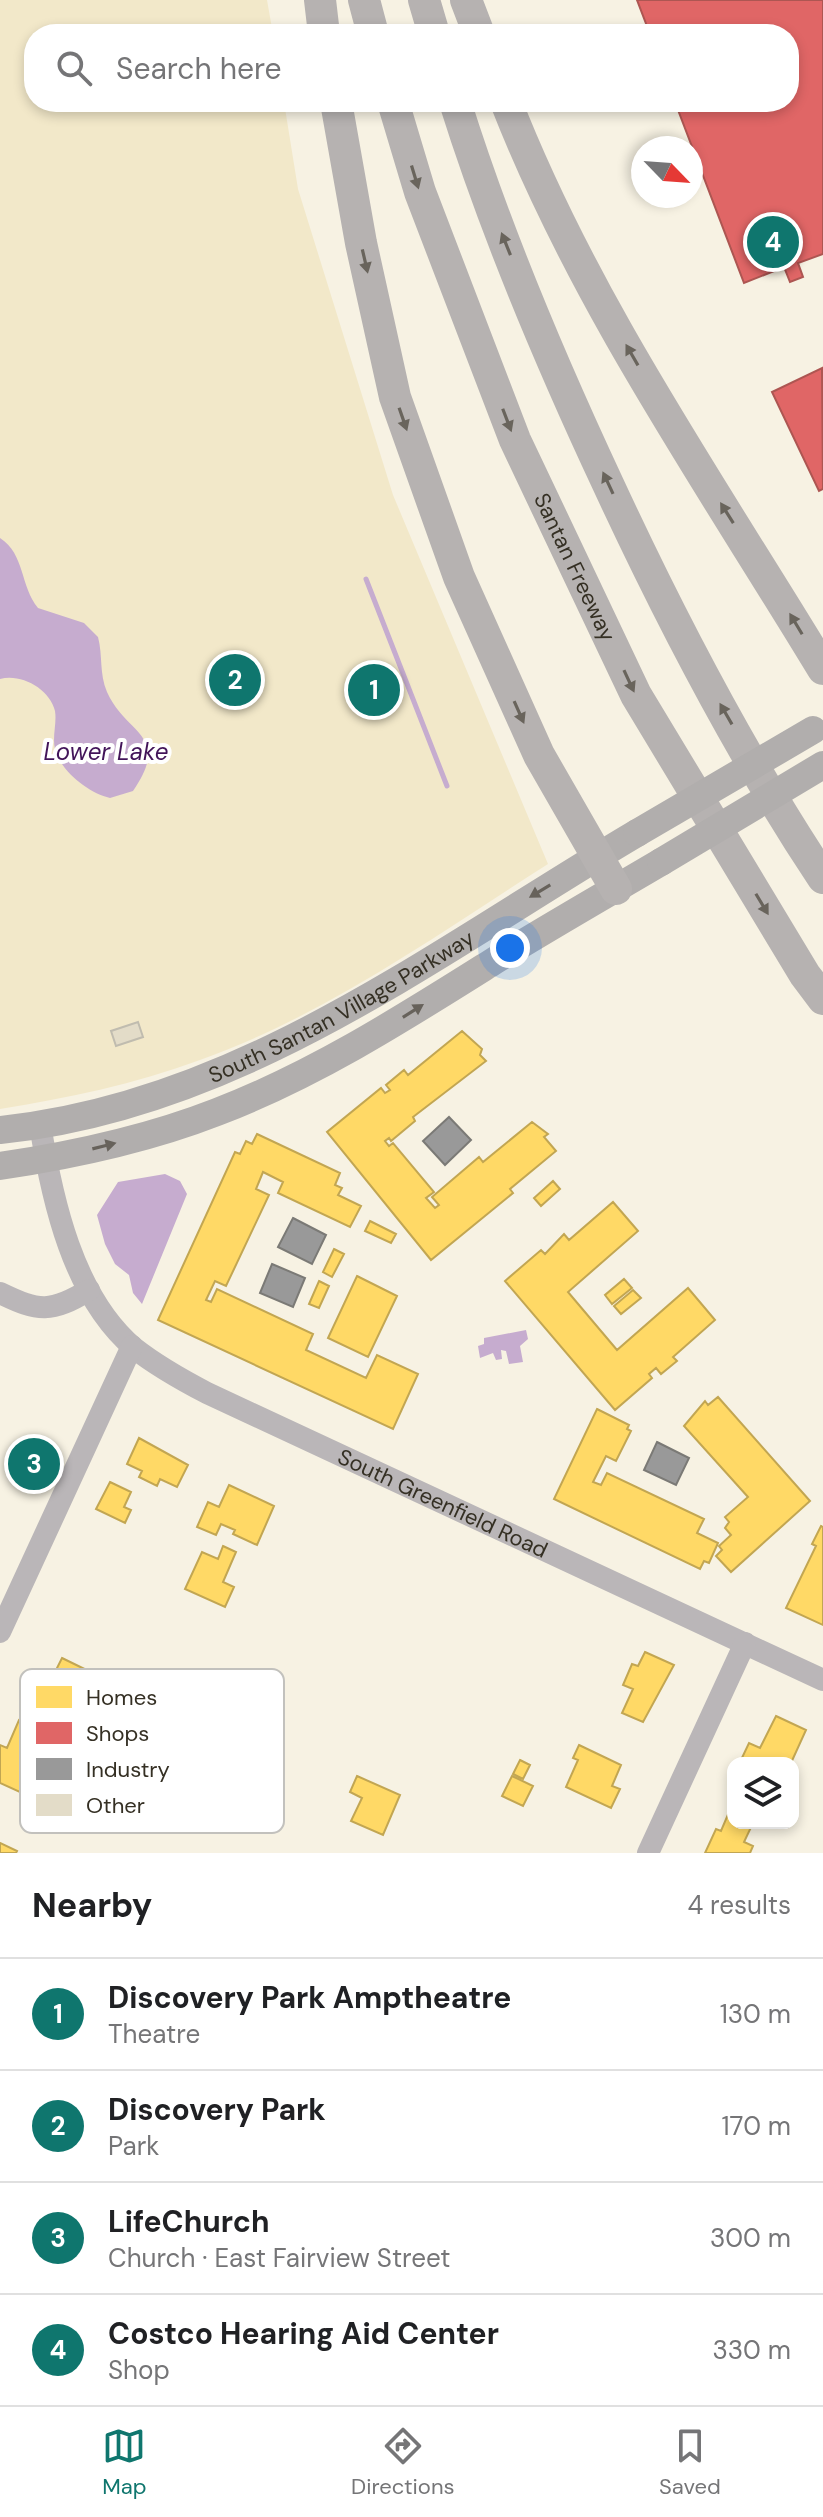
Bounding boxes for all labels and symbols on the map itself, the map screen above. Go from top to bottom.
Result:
north arrow [631,136,703,208]
one-way arrow [409,165,422,189]
pin: 4 [747,212,799,272]
one-way arrow [499,232,512,256]
one-way arrow [359,249,372,274]
one-way arrow [625,343,639,366]
one-way arrow [397,407,410,431]
one-way arrow [501,408,514,432]
one-way arrow [601,471,614,495]
street label: Santan Freeway [527,488,622,646]
one-way arrow [721,502,735,524]
one-way arrow [789,613,803,635]
pin: 2 [209,650,261,710]
pin: 1 [348,660,400,720]
one-way arrow [622,669,636,692]
one-way arrow [512,700,526,723]
one-way arrow [719,703,733,725]
water label: Lower Lake [44,736,168,767]
one-way arrow [529,884,551,898]
one-way arrow [755,893,769,915]
street label: South Santan Village Parkway [204,923,480,1090]
your location [490,928,530,968]
one-way arrow [402,1004,425,1019]
one-way arrow [92,1139,117,1152]
pin: 3 [8,1434,60,1494]
street label: South Greenfield Road [333,1442,552,1565]
legend [20,1669,284,1833]
text: Homes [86,1683,157,1712]
text: Shops [86,1719,149,1748]
text: Industry [86,1755,170,1784]
text: Other [86,1791,145,1820]

